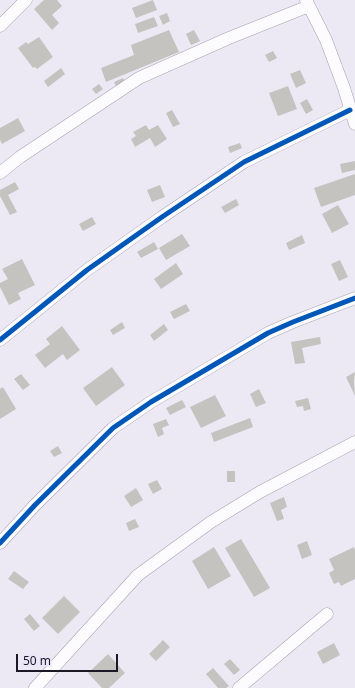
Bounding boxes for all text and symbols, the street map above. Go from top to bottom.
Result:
scale bar [18,646,120,672]
text: 50 m [23,652,51,669]

